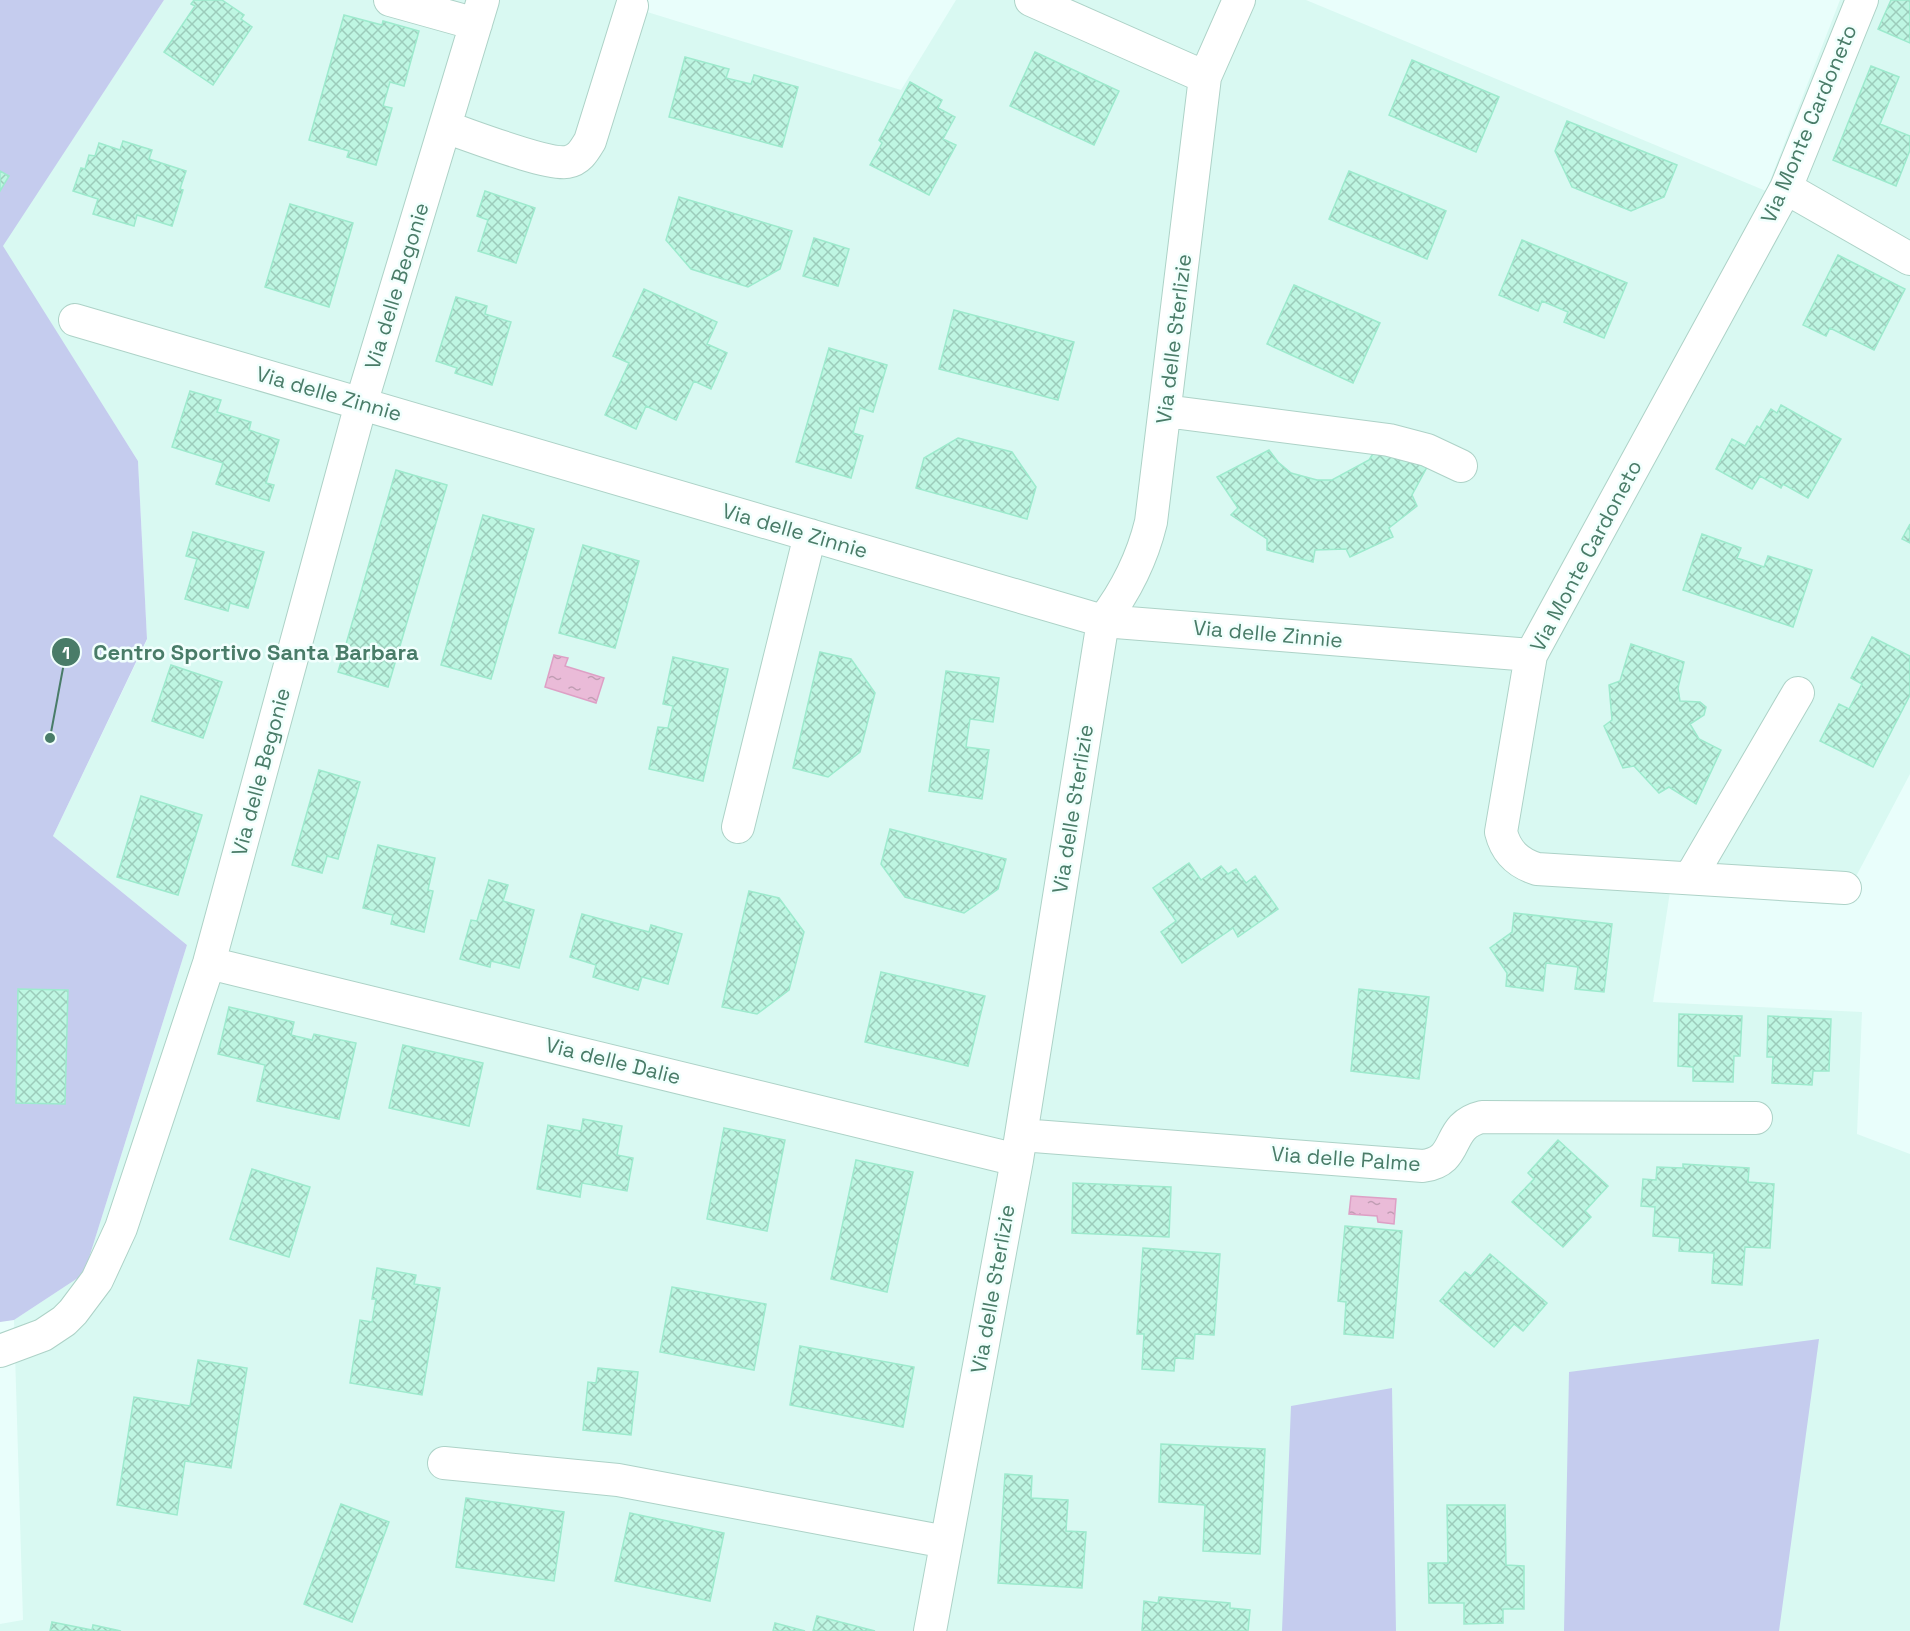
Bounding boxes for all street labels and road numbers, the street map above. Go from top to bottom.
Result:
street label: Via Monte Cardoneto [1754,20,1863,227]
street label: Via delle Begonie [358,199,435,372]
street label: Via delle Sterlizie [1150,252,1197,425]
street label: Via delle Zinnie [253,360,405,427]
street label: Via Monte Cardoneto [1524,455,1648,656]
street label: Via delle Zinnie [719,497,871,564]
street label: Via delle Zinnie [1192,614,1344,653]
street label: Via delle Begonie [225,685,296,859]
street label: Via delle Sterlizie [1046,722,1099,895]
street label: Via delle Dalie [543,1031,684,1090]
street label: Via delle Palme [1270,1140,1422,1177]
street label: Via delle Sterlizie [964,1202,1021,1375]

